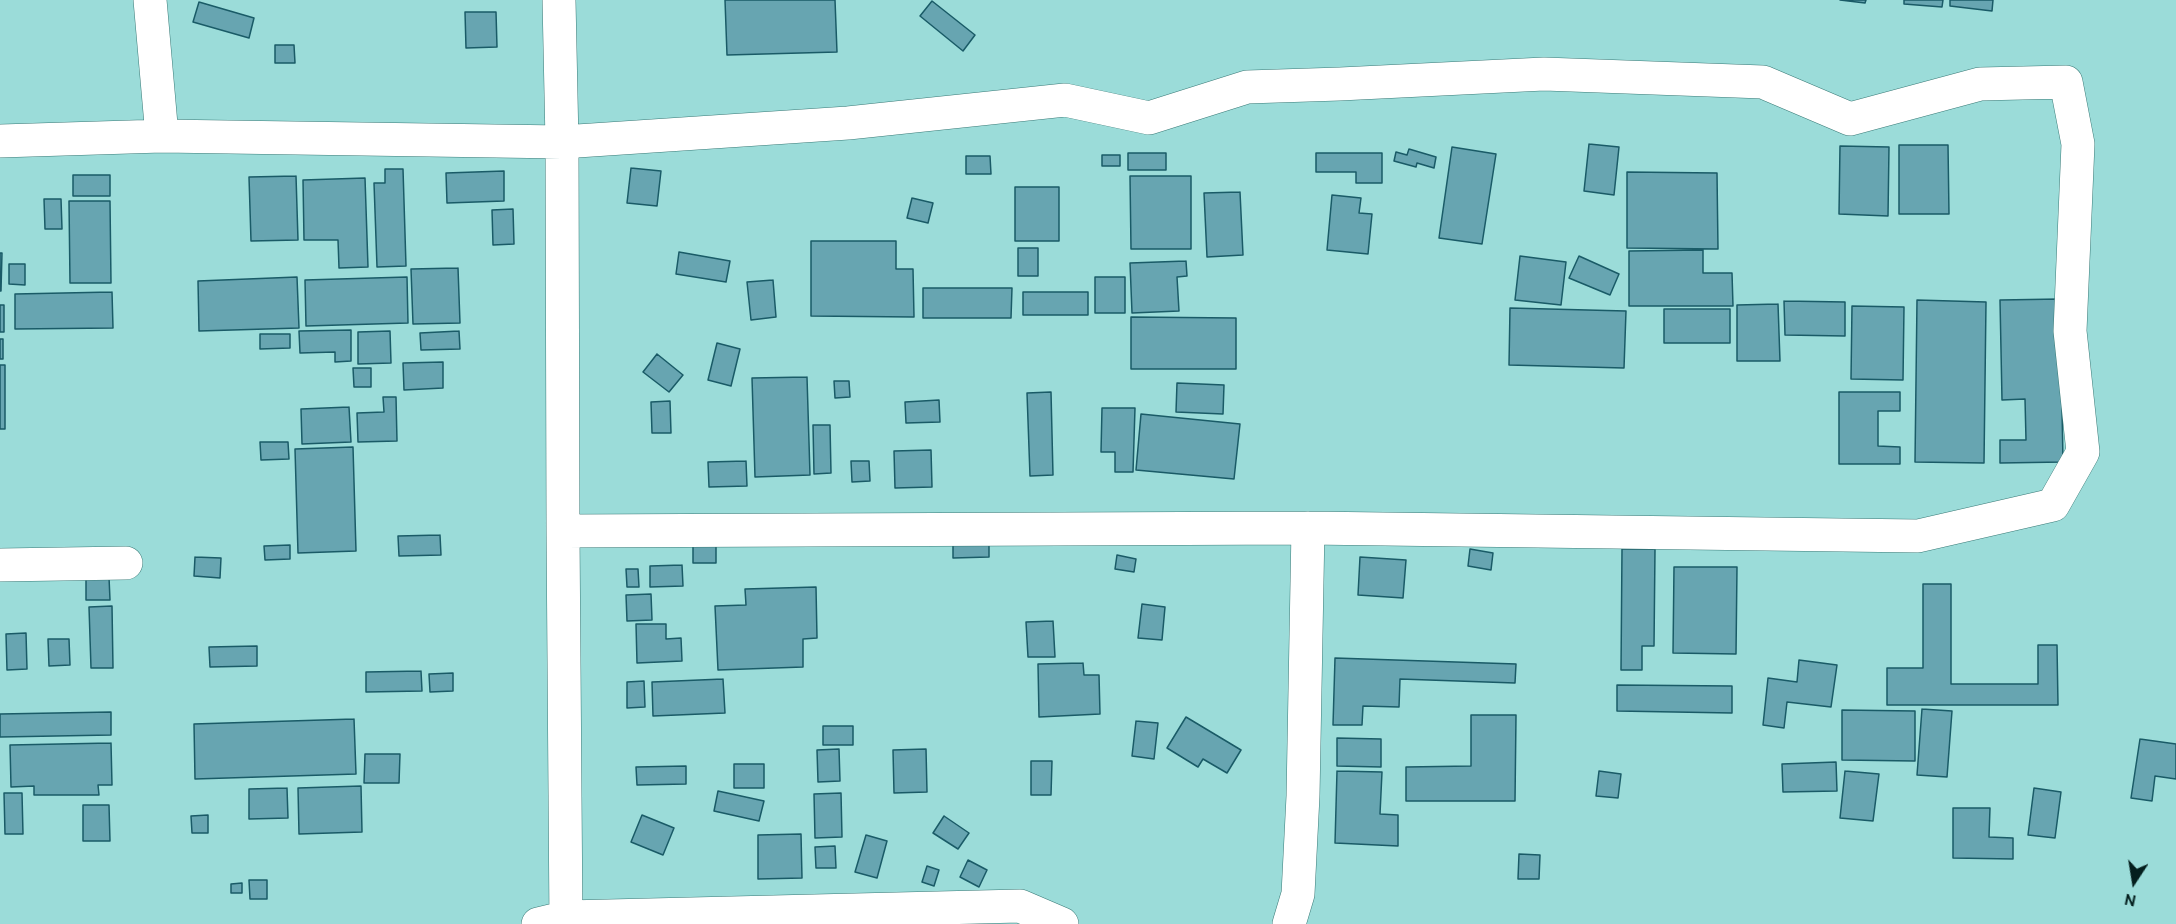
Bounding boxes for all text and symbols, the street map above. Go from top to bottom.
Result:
north arrow [2104,852,2164,912]
text: N [2123,890,2138,911]

